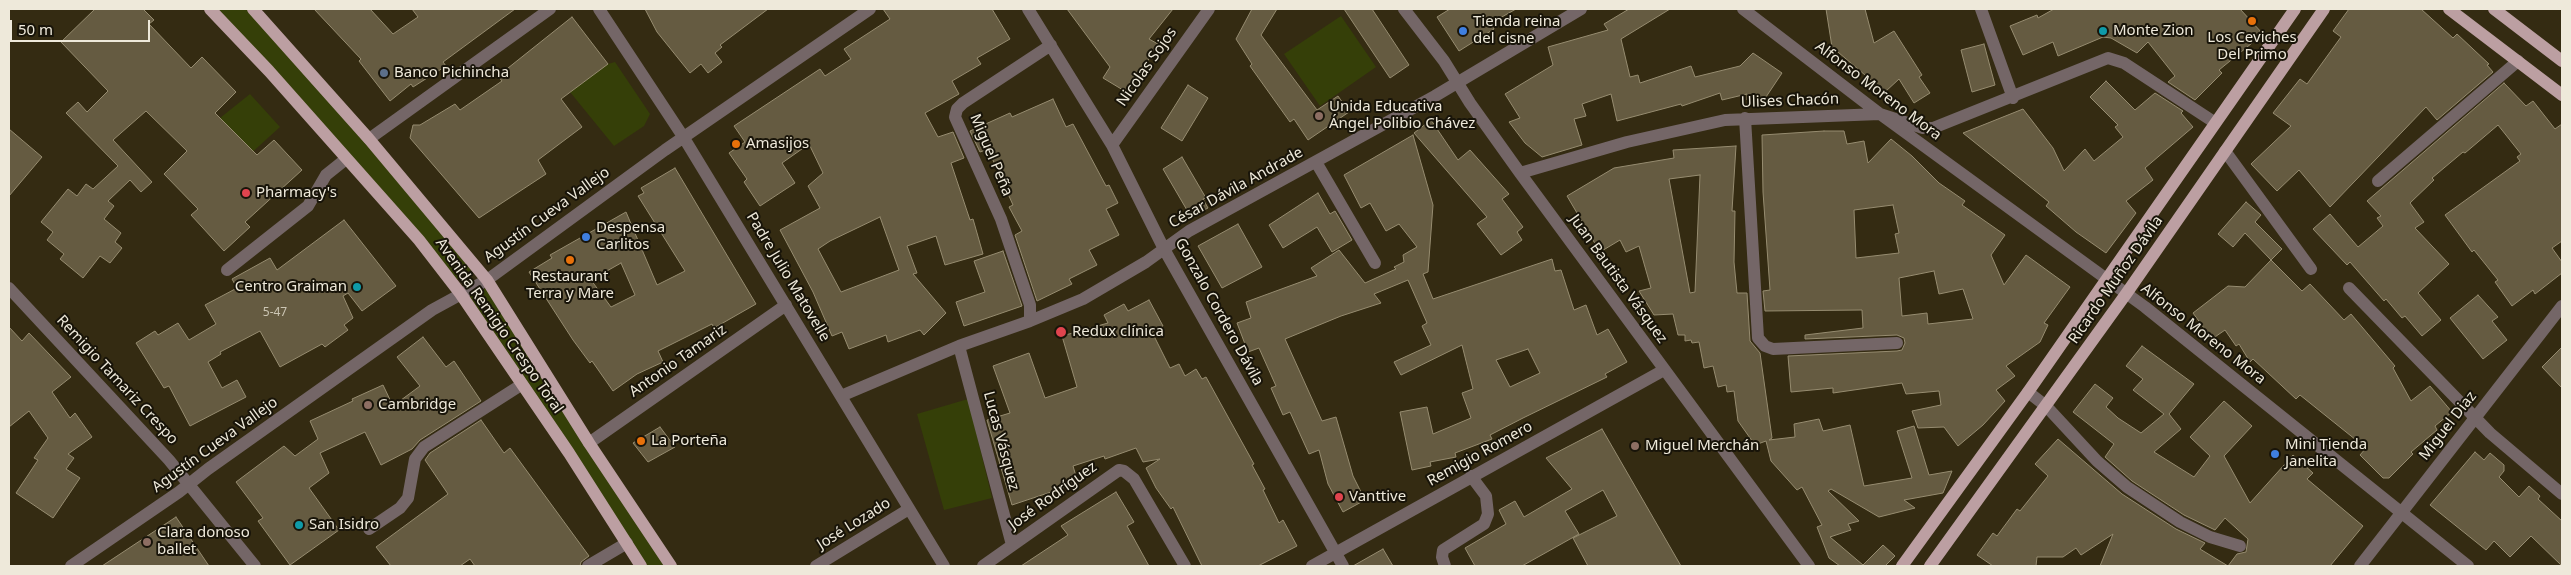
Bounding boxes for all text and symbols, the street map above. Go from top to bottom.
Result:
scale bar [12,10,152,42]
place label: Tienda reina del cisne [1473,13,1560,48]
marker: Los Ceviches Del Primo [2246,15,2258,27]
text: 50 m [18,19,53,39]
place label: Monte Zion [2113,22,2194,40]
street label: Nicolas Sojos [1113,24,1181,110]
marker: Tienda reina del cisne [1457,25,1469,37]
marker: Monte Zion [2097,25,2109,37]
place label: Los Ceviches Del Primo [2207,29,2297,64]
street label: Alfonso Moreno Mora [1811,38,1945,144]
place label: Banco Pichincha [394,64,509,82]
marker: Banco Pichincha [378,67,390,79]
street label: Ulises Chacón [1741,90,1839,112]
place label: Unida Educativa Ángel Polibio Chávez [1329,98,1475,133]
marker: Unida Educativa Ángel Polibio Chávez [1313,110,1325,122]
street label: Miguel Peña [966,111,1016,199]
place label: Amasijos [746,135,809,153]
marker: Amasijos [730,138,742,150]
street label: César Dávila Andrade [1166,144,1306,232]
street label: Agustín Cueva Vallejo [481,163,613,267]
place label: Pharmacy's [256,184,337,202]
marker: Pharmacy's [240,187,252,199]
street label: Padre Julio Matovelle [742,209,834,345]
street label: Juan Bautista Vásquez [1565,211,1671,347]
street label: Ricardo Muñoz Dávila [2065,213,2167,347]
place label: Despensa Carlitos [596,219,665,254]
marker: Despensa Carlitos [580,231,592,243]
street label: Avenida Remigio Crespo Toral [431,235,567,417]
street label: Gonzalo Cordero Dávila [1171,235,1267,389]
marker: Restaurant Terra y Mare [564,254,576,266]
place label: Restaurant Terra y Mare [526,268,614,303]
place label: Centro Graiman [235,278,347,296]
street label: Alfonso Moreno Mora [2137,280,2269,388]
marker: Centro Graiman [351,281,363,293]
house number: 5-47 [263,306,287,320]
street label: Remigio Tamariz Crespo [52,312,182,448]
street label: Antonio Tamariz [626,321,730,401]
place label: Redux clínica [1072,323,1164,341]
marker: Redux clínica [1054,325,1068,339]
street label: Miguel Diaz [2416,388,2480,464]
street label: Lucas Vásquez [979,389,1023,493]
street label: Agustín Cueva Vallejo [149,393,281,497]
place label: Cambridge [378,396,456,414]
marker: Cambridge [362,399,374,411]
street label: Remigio Romero [1424,418,1536,490]
place label: La Porteña [651,432,727,450]
marker: La Porteña [635,435,647,447]
place label: Mini Tienda Janelita [2285,436,2367,471]
place label: Miguel Merchán [1645,437,1759,455]
marker: Miguel Merchán [1629,440,1641,452]
marker: Mini Tienda Janelita [2269,448,2281,460]
street label: José Rodríguez [1006,458,1100,534]
place label: Vanttive [1349,488,1406,506]
marker: Vanttive [1333,491,1345,503]
street label: José Lozado [814,494,894,554]
place label: San Isidro [309,516,379,534]
marker: San Isidro [293,519,305,531]
place label: Clara donoso ballet [157,524,250,559]
marker: Clara donoso ballet [141,536,153,548]

